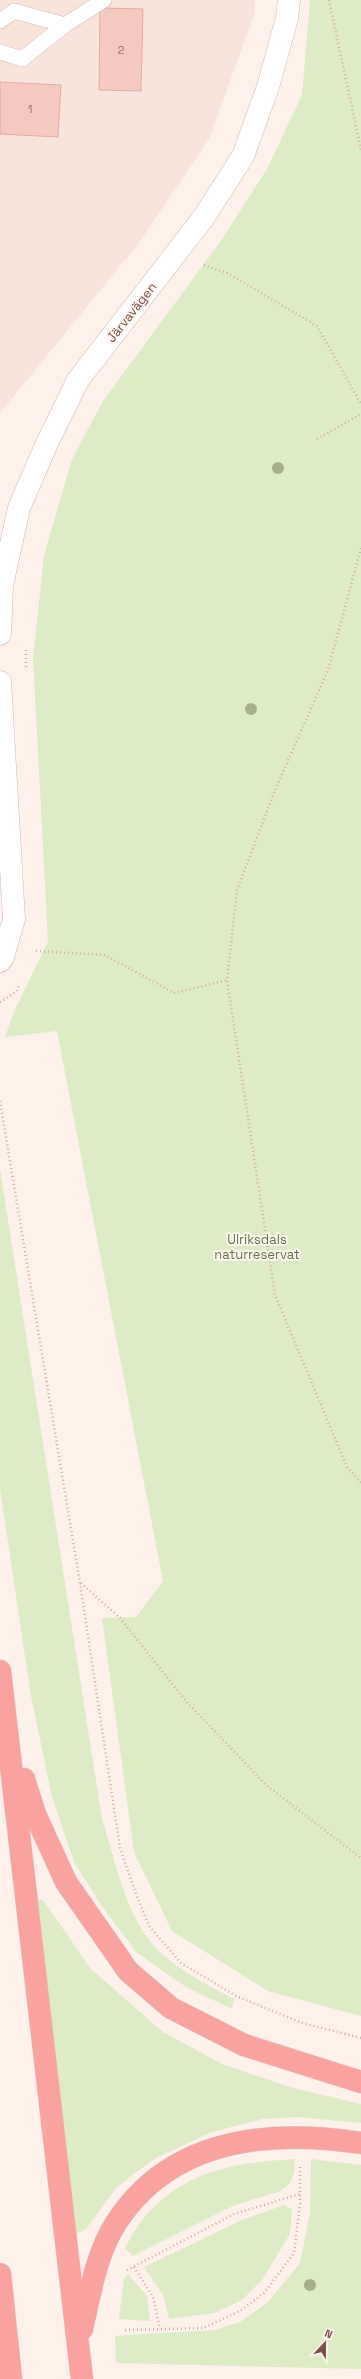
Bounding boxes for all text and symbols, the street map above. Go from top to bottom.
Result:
house number: 2 [118,43,125,57]
house number: 1 [28,102,32,116]
street label: Järvavägen [103,279,160,346]
park label: Ulriksdals naturreservat [214,1231,300,1263]
north arrow [305,2323,345,2363]
text: N [323,2326,335,2342]

